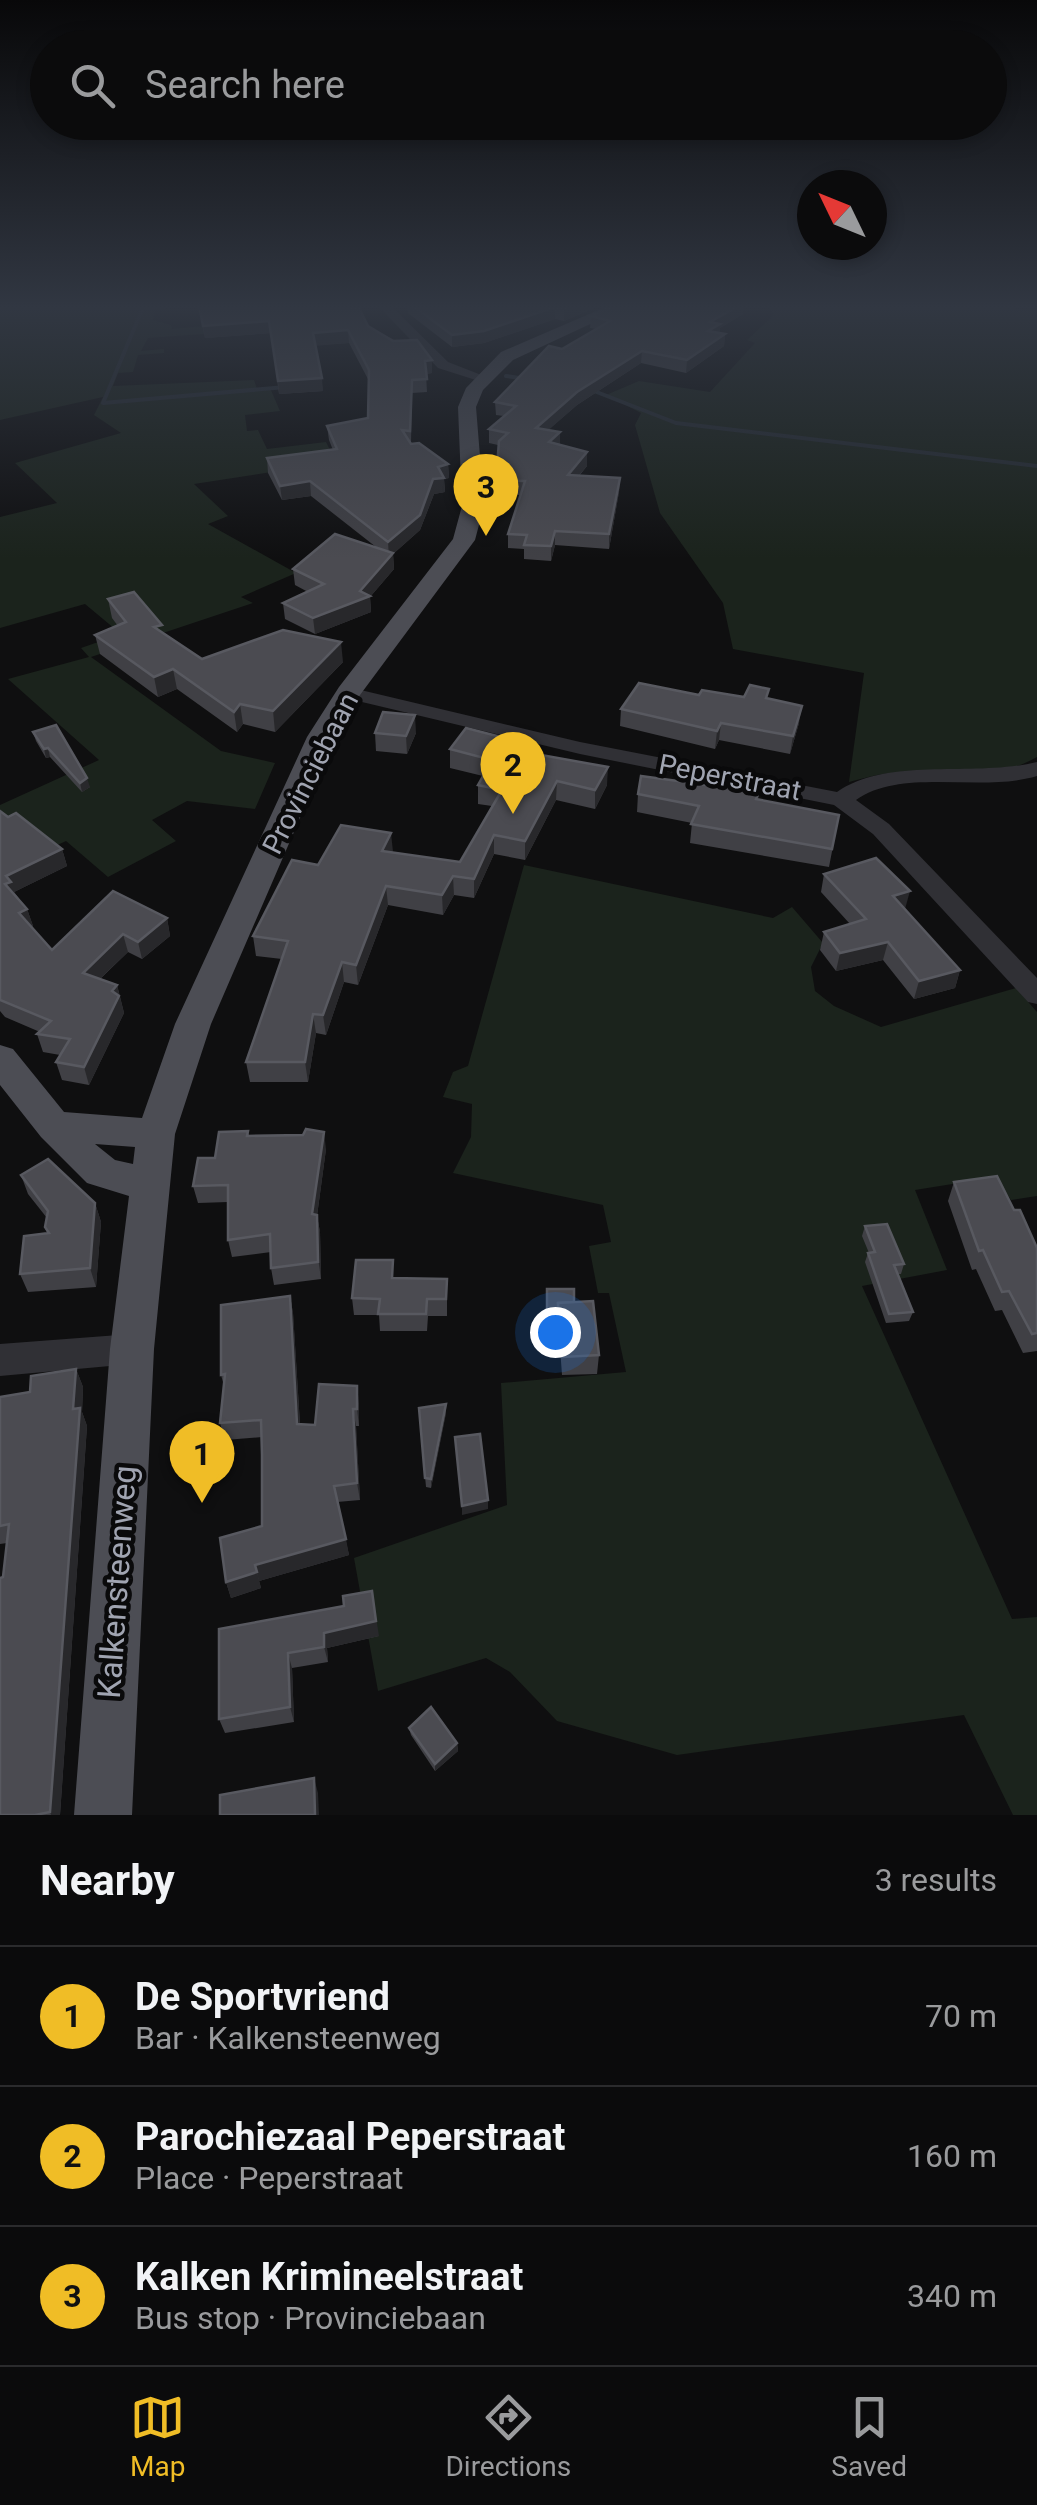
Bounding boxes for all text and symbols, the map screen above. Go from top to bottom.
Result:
search box [30,30,1007,140]
icon: search [65,58,120,113]
text: Search here [145,63,345,107]
north arrow [797,170,887,260]
pin: 3 [454,454,518,536]
street label: Provinciebaan [256,687,365,859]
pin: 2 [480,732,546,814]
street label: Peperstraat [656,748,804,807]
your location [530,1307,581,1358]
pin: 1 [170,1420,234,1503]
street label: Kalkensteenweg [90,1464,144,1700]
text: Nearby [40,1856,175,1905]
text: 3 results [875,1861,997,1899]
text: De Sportvriend [135,1975,390,2019]
text: 1 [63,1997,82,2035]
text: 70 m [925,1997,997,2035]
text: Bar · Kalkensteenweg [135,2019,441,2057]
text: Parochiezaal Peperstraat [135,2115,565,2159]
text: 2 [63,2137,82,2175]
text: 160 m [907,2137,997,2175]
text: Place · Peperstraat [135,2159,404,2197]
text: Kalken Krimineelstraat [135,2255,523,2299]
text: 3 [63,2277,82,2315]
text: 340 m [907,2277,997,2315]
text: Bus stop · Provinciebaan [135,2299,486,2337]
tab: Map [130,2390,185,2483]
tab: Directions [445,2390,571,2483]
tab: Saved [831,2390,907,2483]

